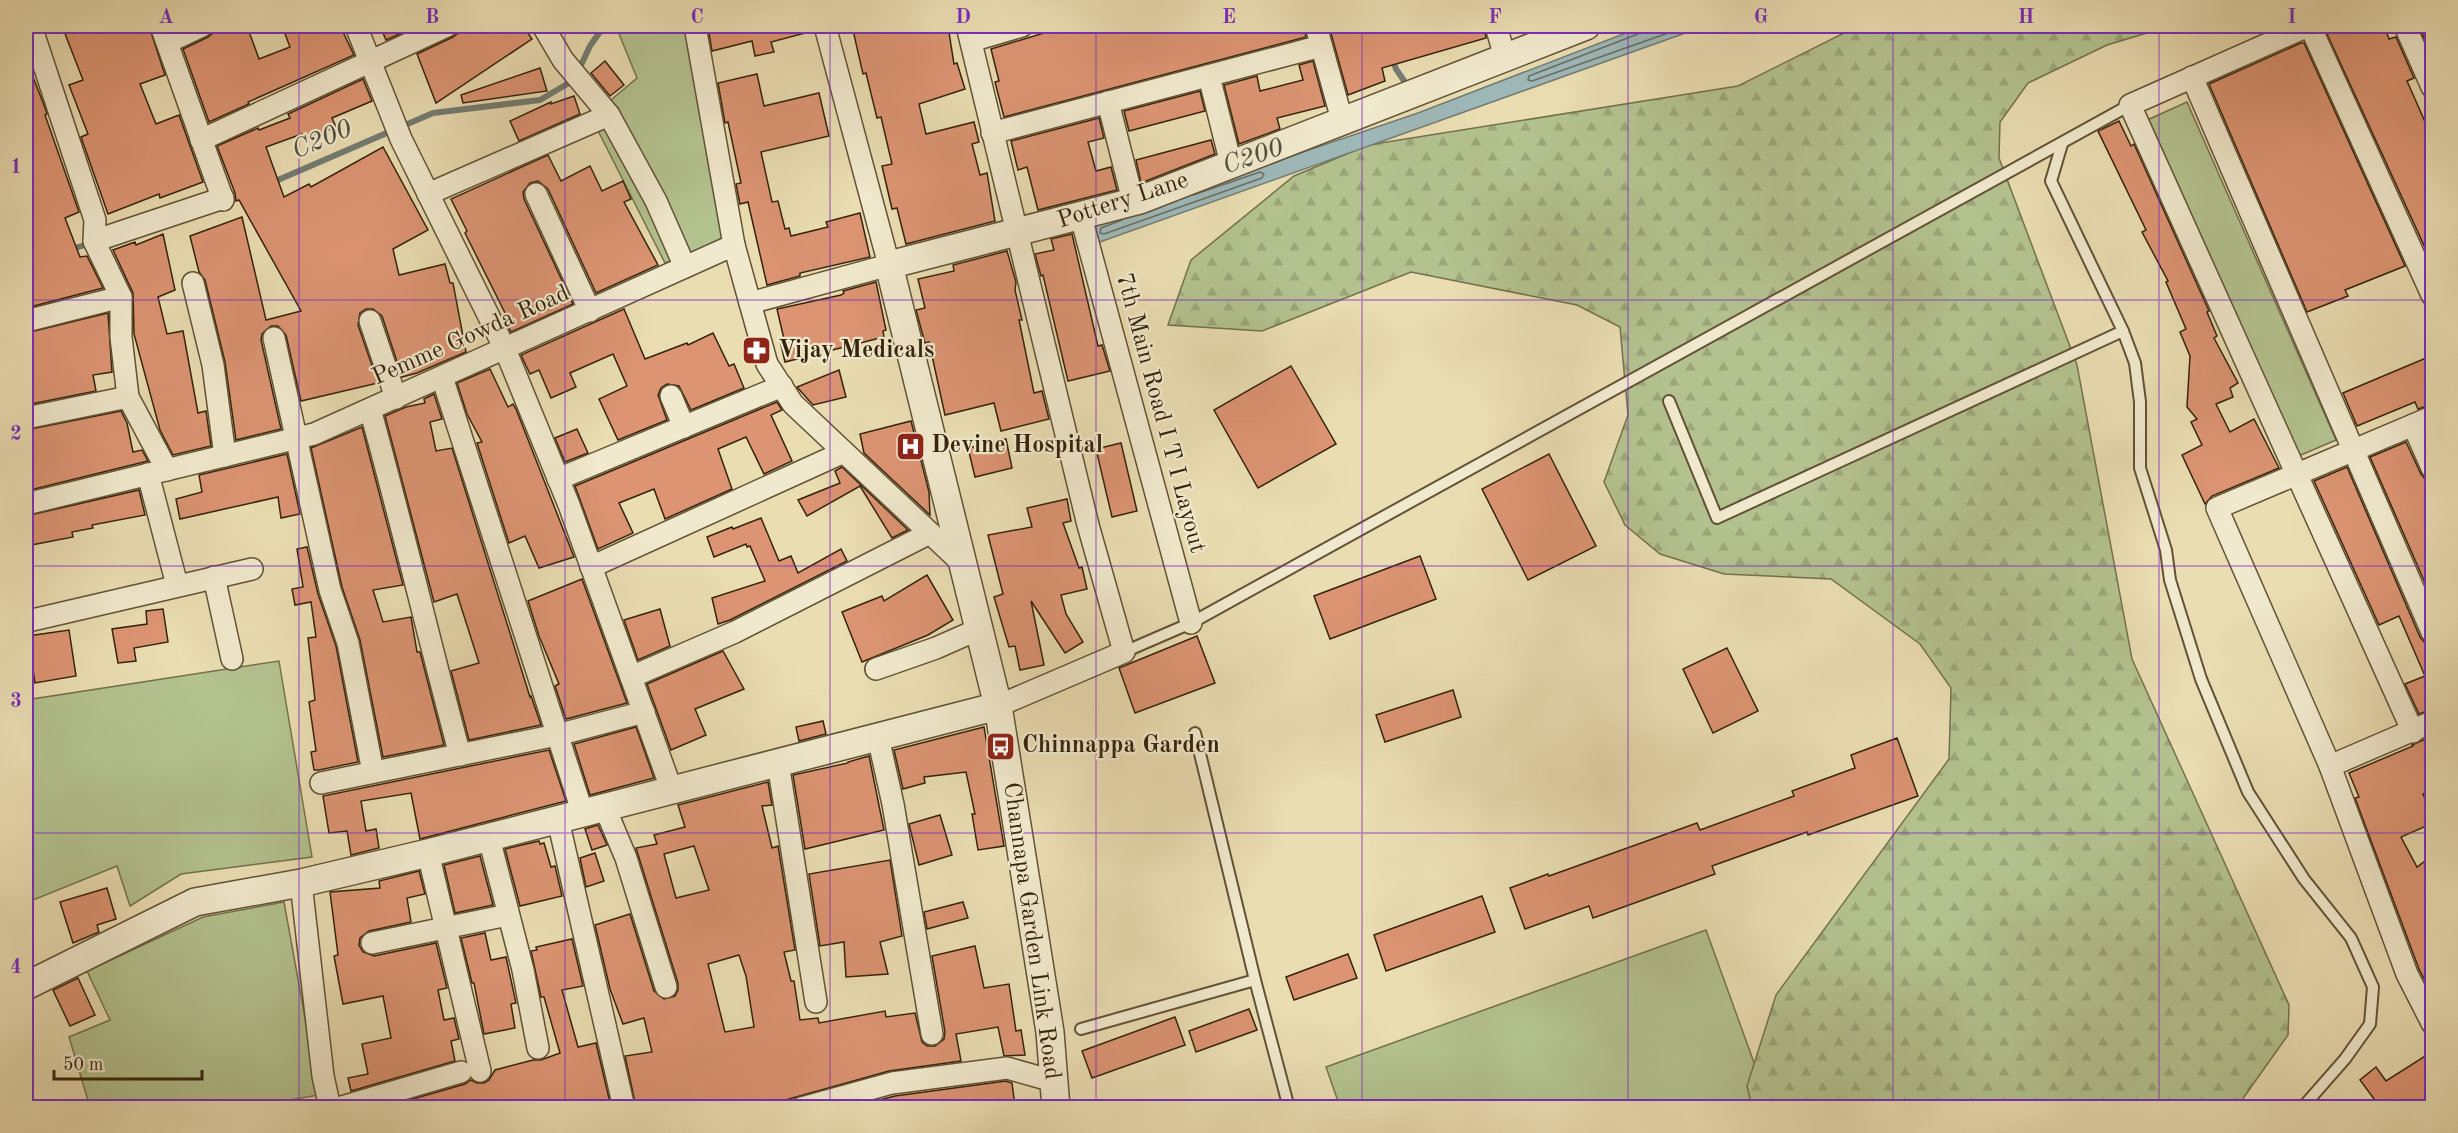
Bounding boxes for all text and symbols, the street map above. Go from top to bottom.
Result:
text: A [158,8,174,28]
text: B [425,8,439,28]
text: C [690,8,704,28]
text: D [955,8,971,28]
text: E [1222,8,1236,28]
text: F [1488,8,1502,28]
text: G [1754,8,1768,28]
text: H [2018,8,2034,28]
text: I [2288,8,2296,28]
water label: C200 [288,116,356,164]
water label: C200 [1219,135,1287,179]
text: 1 [10,158,22,178]
street label: Pottery Lane [1055,169,1191,233]
street label: 7th Main Road I T I Layout [1111,270,1209,556]
street label: Pemme Gowda Road [369,282,573,390]
pharmacy icon: Vijay Medicals [741,335,773,367]
place label: Vijay Medicals [778,339,934,363]
text: 2 [10,425,22,445]
hospital icon: Devine Hospital [894,430,926,462]
place label: Devine Hospital [931,434,1103,458]
text: 3 [10,692,22,712]
bus stop icon: Chinnappa Garden [985,730,1017,762]
place label: Chinnappa Garden [1022,734,1220,758]
street label: Channapa Garden Link Road [998,781,1064,1081]
text: 4 [10,958,22,978]
scale bar [54,1043,202,1081]
text: 50 m [63,1056,103,1074]

